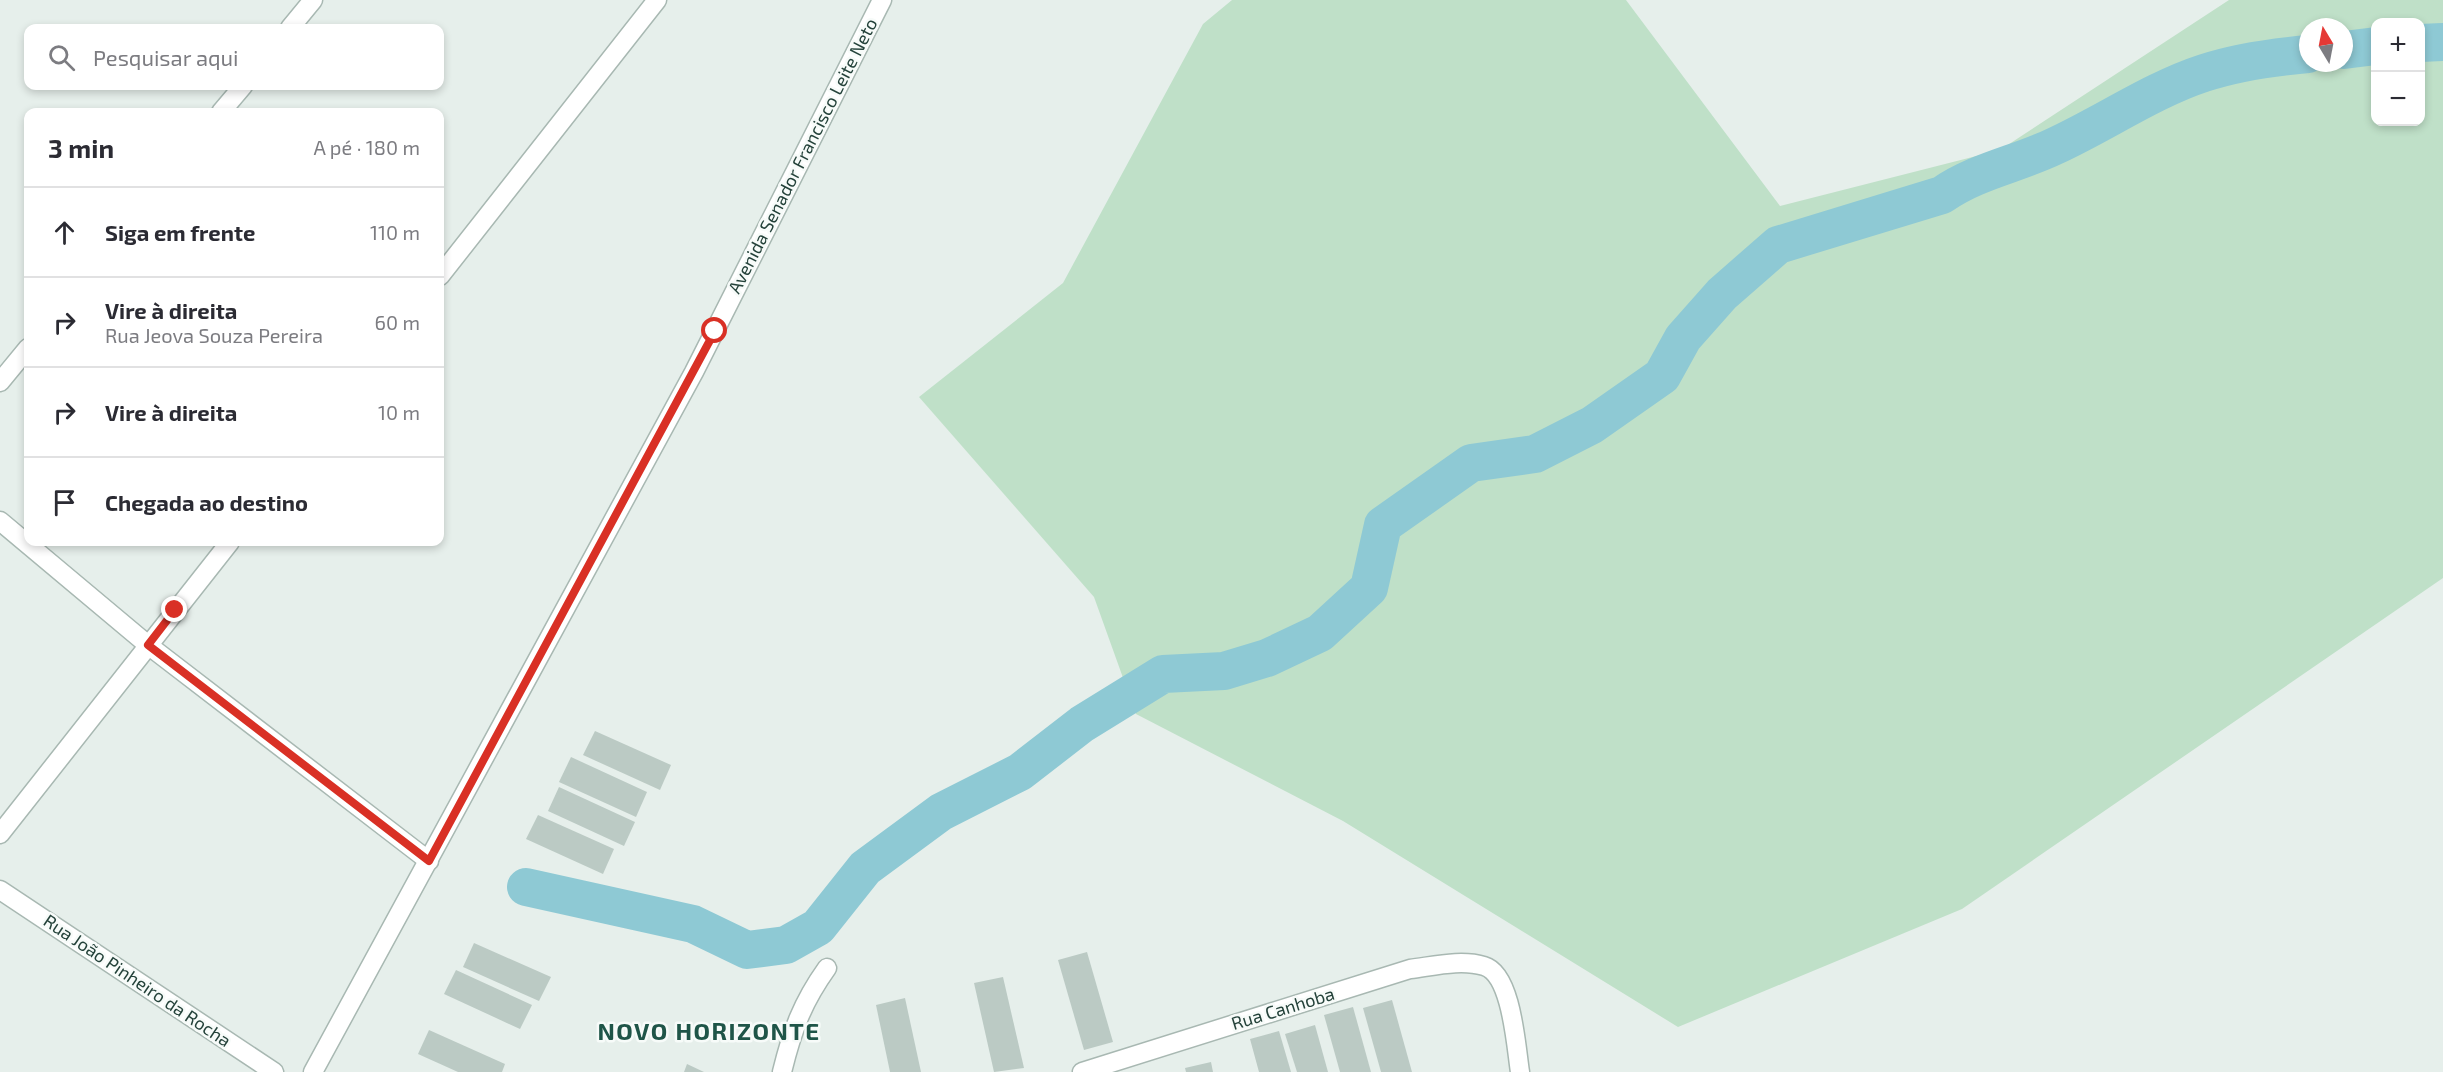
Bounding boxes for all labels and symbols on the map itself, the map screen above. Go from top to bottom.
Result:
street label: Avenida Senador Francisco Leite Neto [723,14,881,297]
north arrow [2299,18,2353,72]
route start [701,317,727,343]
route end [161,596,187,622]
street label: Rua João Pinheiro da Rocha [40,909,235,1051]
street label: Rua Canhoba [1228,982,1337,1034]
district label: NOVO HORIZONTE [597,1016,821,1045]

